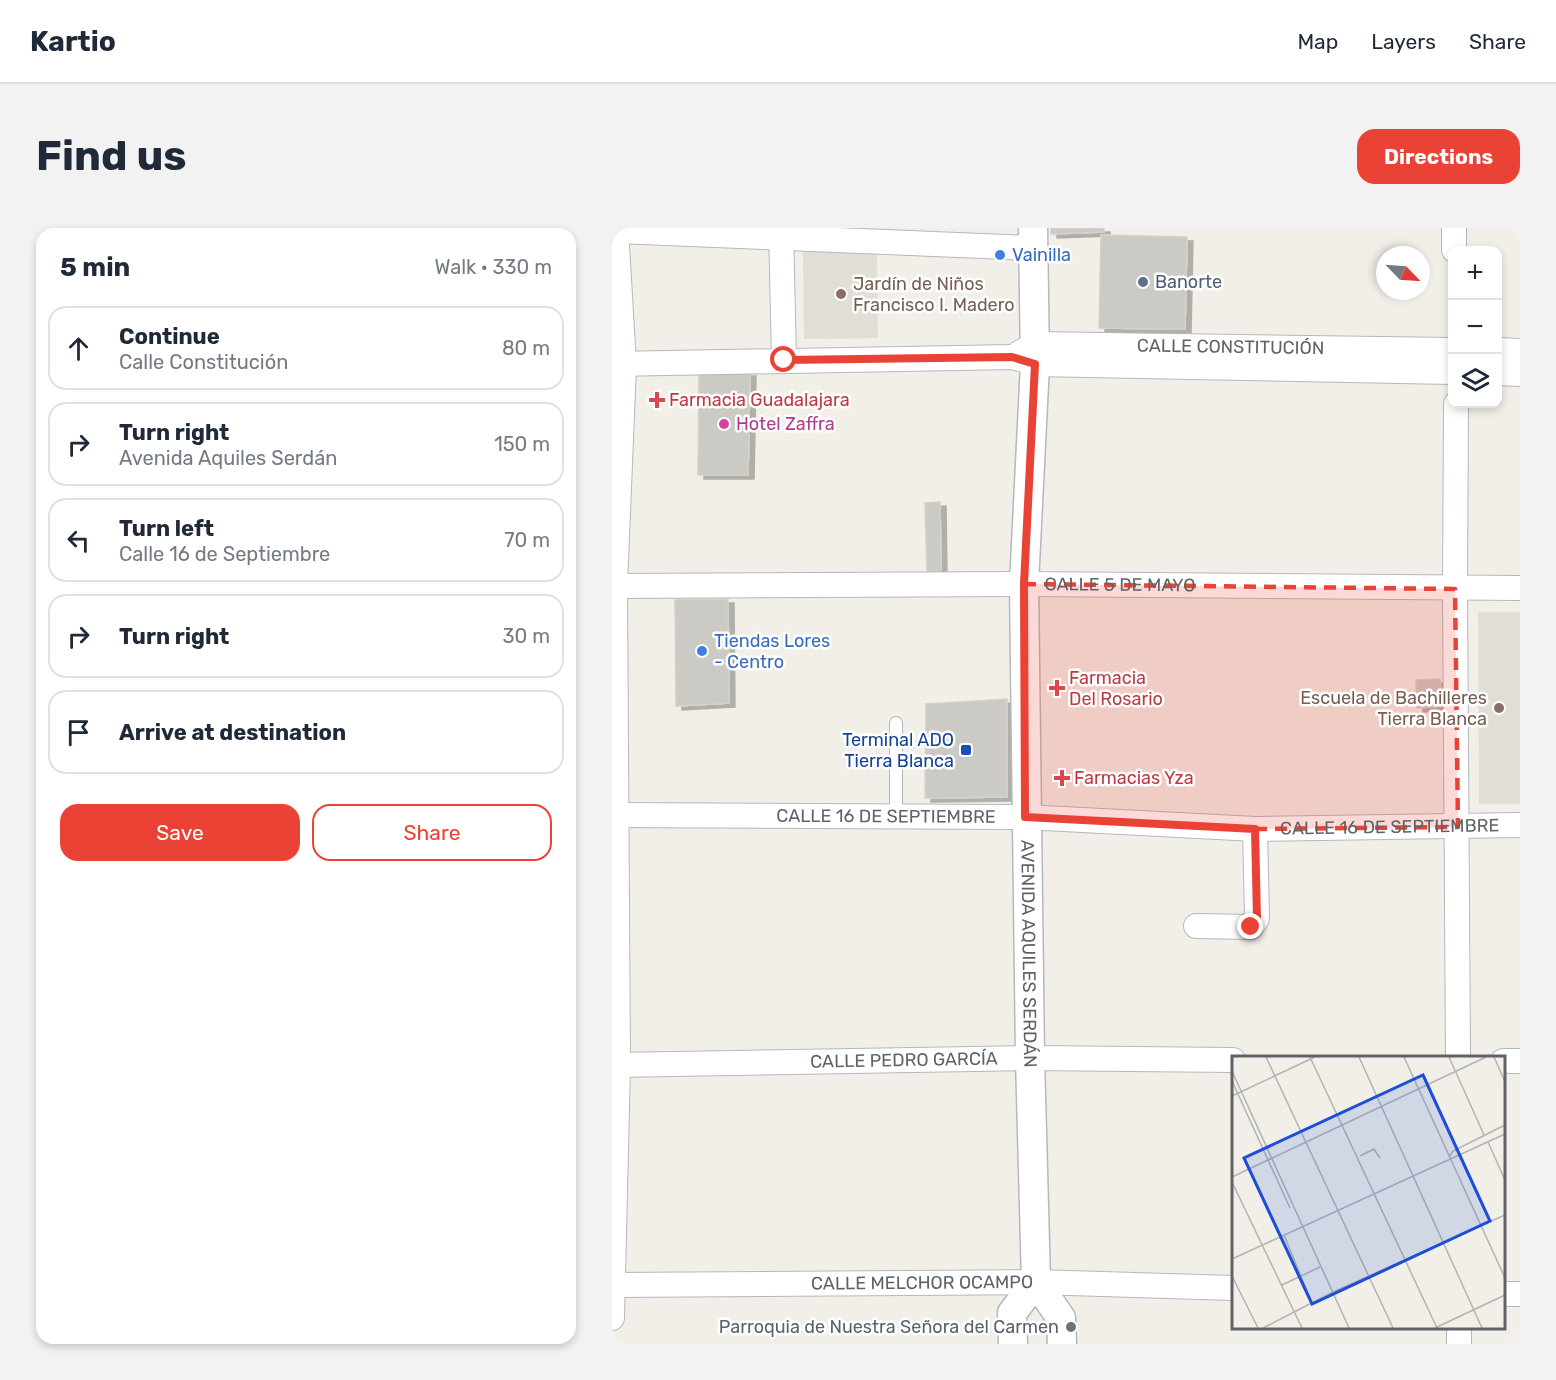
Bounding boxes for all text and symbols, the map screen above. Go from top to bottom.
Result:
text: Kartio [30,25,116,58]
text: Map [1297,29,1338,54]
text: Layers [1371,29,1436,54]
text: Share [1469,29,1526,54]
button: Directions [1357,129,1520,184]
text: Find us [36,131,187,181]
place label: Vainilla [1012,244,1071,266]
north arrow [1376,246,1430,300]
map controls [1448,246,1502,408]
button: + [1448,246,1502,300]
marker: Vainilla [993,248,1007,262]
text: 5 min [60,252,130,283]
text: Walk · 330 m [435,255,552,279]
place label: Banorte [1155,271,1222,293]
place label: Jardín de Niños Francisco I. Madero [853,273,1015,316]
marker: Banorte [1136,275,1150,289]
marker: Jardín de Niños Francisco I. Madero [834,287,848,301]
button: − [1448,300,1502,354]
text: Continue [119,323,220,350]
icon: ahead [62,332,95,365]
street label: CALLE CONSTITUCIÓN [1137,334,1324,359]
text: 80 m [502,336,550,360]
route start [770,346,796,372]
text: Calle Constitución [119,350,288,374]
button: layers [1448,354,1502,408]
place label: Farmacia Guadalajara [669,389,850,411]
marker: Farmacia Guadalajara [650,393,664,407]
place label: Hotel Zaffra [736,413,835,435]
marker: Hotel Zaffra [717,417,731,431]
text: Turn right [119,419,229,446]
icon: right [62,428,95,461]
text: 150 m [494,432,550,456]
text: Avenida Aquiles Serdán [119,446,337,470]
text: Turn left [119,515,214,542]
icon: left [62,524,95,557]
text: 70 m [504,528,550,552]
text: Calle 16 de Septiembre [119,542,330,566]
street label: CALLE 5 DE MAYO [1044,573,1195,596]
icon: right [62,620,95,653]
text: Turn right [119,623,229,650]
text: 30 m [503,624,550,648]
place label: Tiendas Lores - Centro [714,630,830,673]
marker: Tiendas Lores - Centro [695,644,709,658]
place label: Farmacia Del Rosario [1069,667,1163,710]
marker: Farmacia Del Rosario [1050,681,1064,695]
place label: Escuela de Bachilleres Tierra Blanca [1300,687,1487,730]
marker: Escuela de Bachilleres Tierra Blanca [1492,701,1506,715]
icon: arrive [62,716,95,749]
text: Arrive at destination [119,719,346,746]
place label: Terminal ADO Tierra Blanca [842,729,954,772]
marker: Terminal ADO Tierra Blanca [959,743,973,757]
place label: Farmacias Yza [1074,767,1194,789]
marker: Farmacias Yza [1055,771,1069,785]
button: Save [60,804,300,861]
button: Share [312,804,552,861]
street label: CALLE 16 DE SEPTIEMBRE [776,805,996,828]
street label: CALLE 16 DE SEPTIEMBRE [1280,814,1499,840]
street label: AVENIDA AQUILES SERDÁN [1016,840,1041,1068]
route end [1237,913,1263,939]
street label: CALLE PEDRO GARCÍA [810,1048,998,1073]
inset map [1232,1056,1505,1329]
street label: CALLE MELCHOR OCAMPO [811,1271,1033,1295]
place label: Parroquia de Nuestra Señora del Carmen [719,1316,1059,1338]
marker: Parroquia de Nuestra Señora del Carmen [1064,1320,1078,1334]

